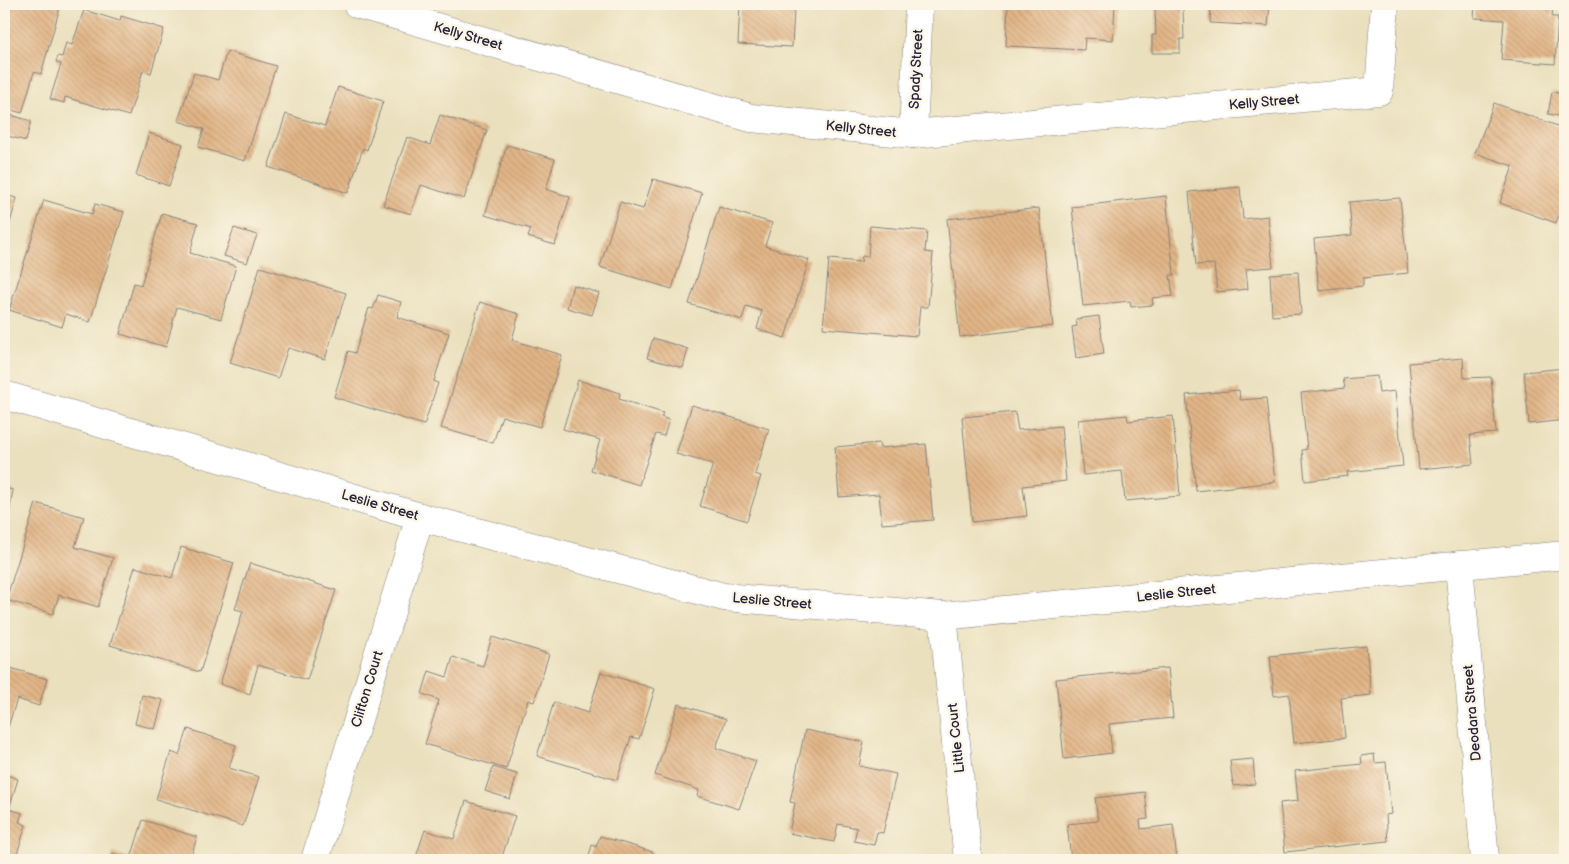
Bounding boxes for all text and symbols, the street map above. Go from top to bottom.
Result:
street label: Kelly Street [432,18,505,54]
street label: Spady Street [905,28,927,109]
street label: Kelly Street [1228,90,1301,114]
street label: Kelly Street [825,117,898,141]
street label: Leslie Street [339,486,421,524]
street label: Leslie Street [1136,580,1217,606]
street label: Leslie Street [732,589,813,613]
street label: Clifton Court [347,648,387,729]
street label: Deodara Street [1459,663,1485,762]
street label: Little Court [944,702,968,774]

